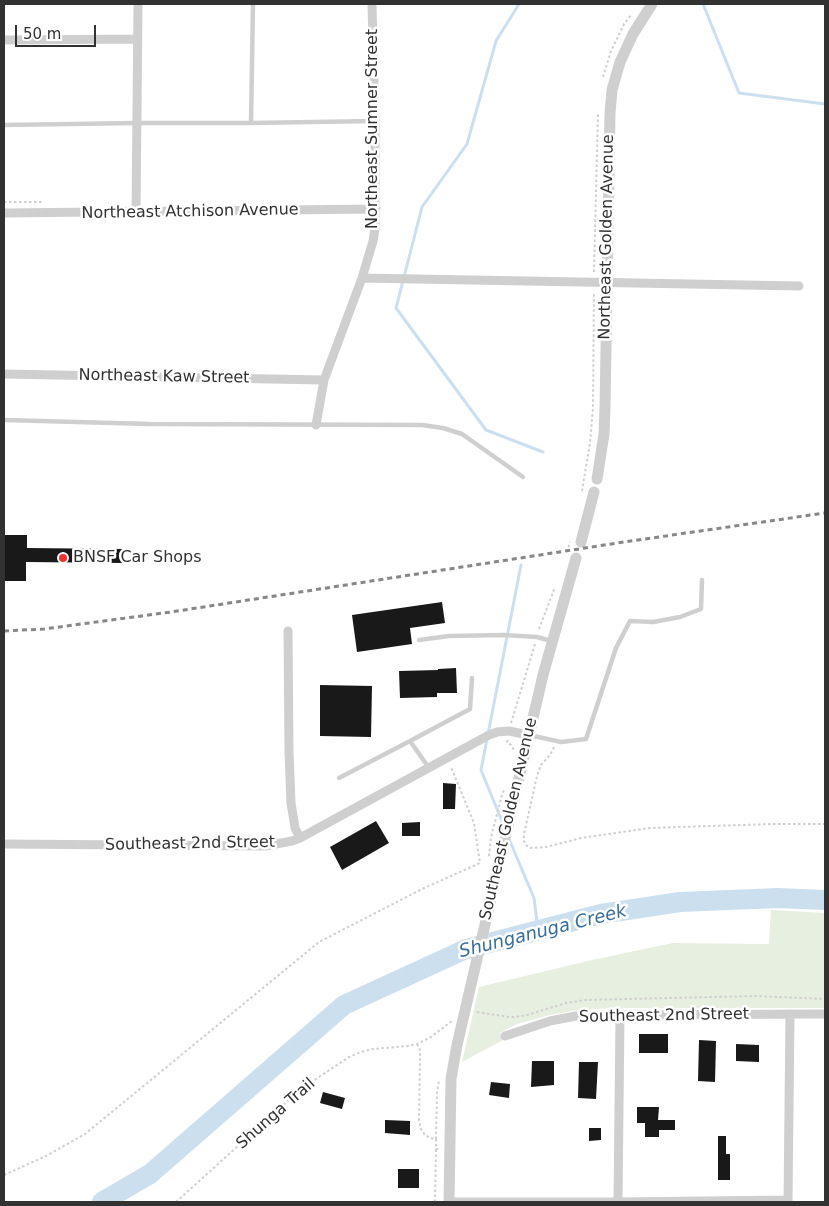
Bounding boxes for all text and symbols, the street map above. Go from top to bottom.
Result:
scale bar [18,15,99,47]
text: 50 m [23,25,61,43]
street label: Northeast Sumner Street [363,29,383,229]
street label: Northeast Golden Avenue [596,134,618,340]
street label: Northeast Atchison Avenue [81,201,299,223]
street label: Northeast Kaw Street [78,366,250,388]
place label: BNSF Car Shops [73,548,202,568]
marker: BNSF Car Shops [57,552,69,564]
street label: Southeast Golden Avenue [476,716,542,922]
street label: Southeast 2nd Street [105,833,275,855]
water label: Shunganuga Creek [457,901,629,963]
street label: Southeast 2nd Street [579,1005,749,1027]
street label: Shunga Trail [233,1075,319,1153]

